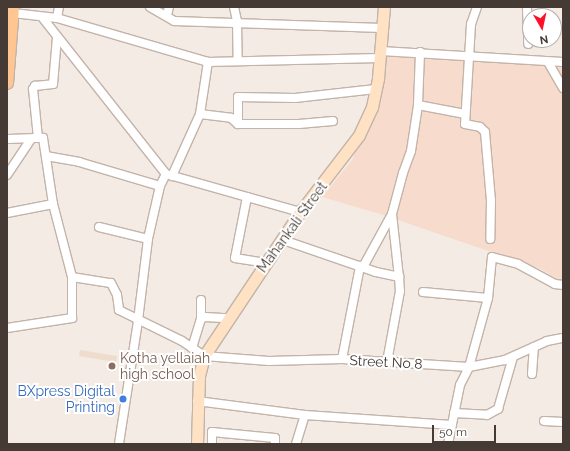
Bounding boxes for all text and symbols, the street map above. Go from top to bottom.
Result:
north arrow [522,8,562,48]
text: N [539,32,549,46]
street label: Mahankali Street [253,178,331,276]
place label: Kotha yellaiah high school [120,350,210,382]
street label: Street No 8 [349,352,423,372]
marker: Kotha yellaiah high school [107,361,117,371]
place label: BXpress Digital Printing [18,383,115,416]
marker: BXpress Digital Printing [118,394,128,404]
scale bar [434,417,498,443]
text: 50 m [439,425,467,439]

